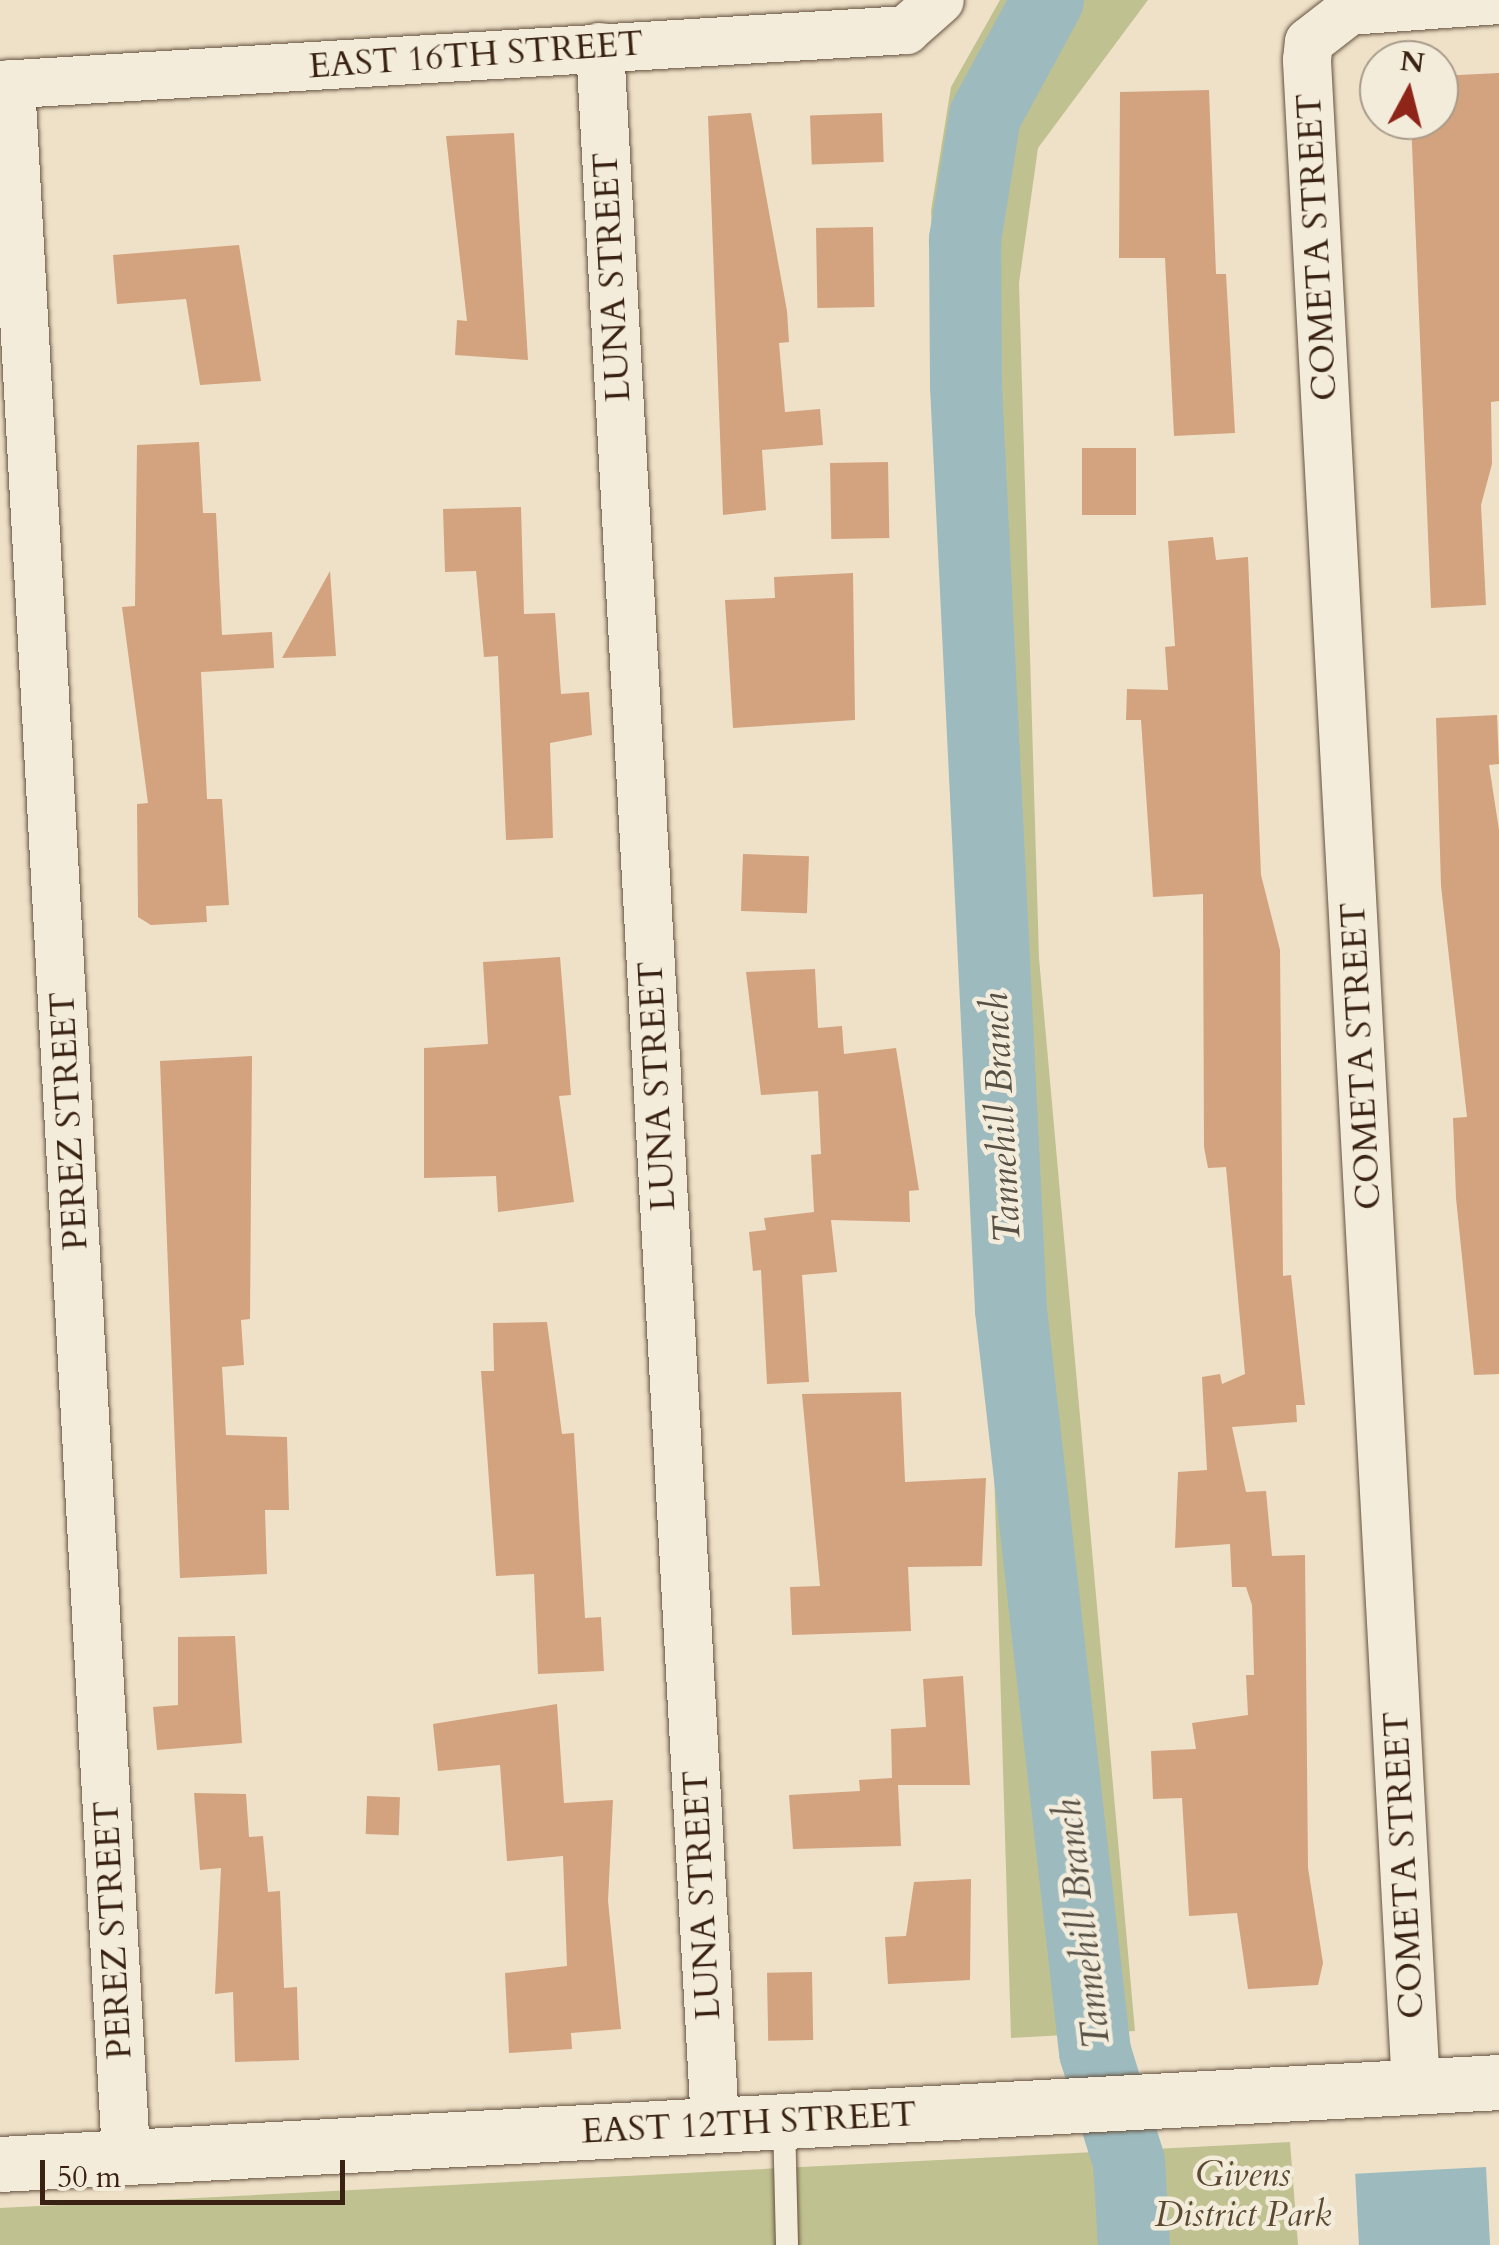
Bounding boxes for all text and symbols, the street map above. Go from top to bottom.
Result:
street label: EAST 16TH STREET [307,22,645,88]
north arrow [1359,40,1459,140]
text: N [1398,42,1427,83]
street label: COMETA STREET [1288,92,1346,402]
street label: LUNA STREET [584,151,640,403]
street label: COMETA STREET [1332,901,1390,1211]
street label: LUNA STREET [629,960,685,1212]
street label: PEREZ STREET [41,991,97,1251]
water label: Tannehill Branch [973,991,1031,1245]
street label: COMETA STREET [1375,1710,1433,2020]
street label: LUNA STREET [674,1769,730,2021]
water label: Tannehill Branch [1045,1797,1121,2051]
street label: PEREZ STREET [85,1800,141,2060]
street label: EAST 12TH STREET [580,2093,918,2153]
scale bar [45,2140,350,2202]
park label: Givens District Park [1155,2154,1331,2236]
text: 50 m [57,2157,121,2198]

